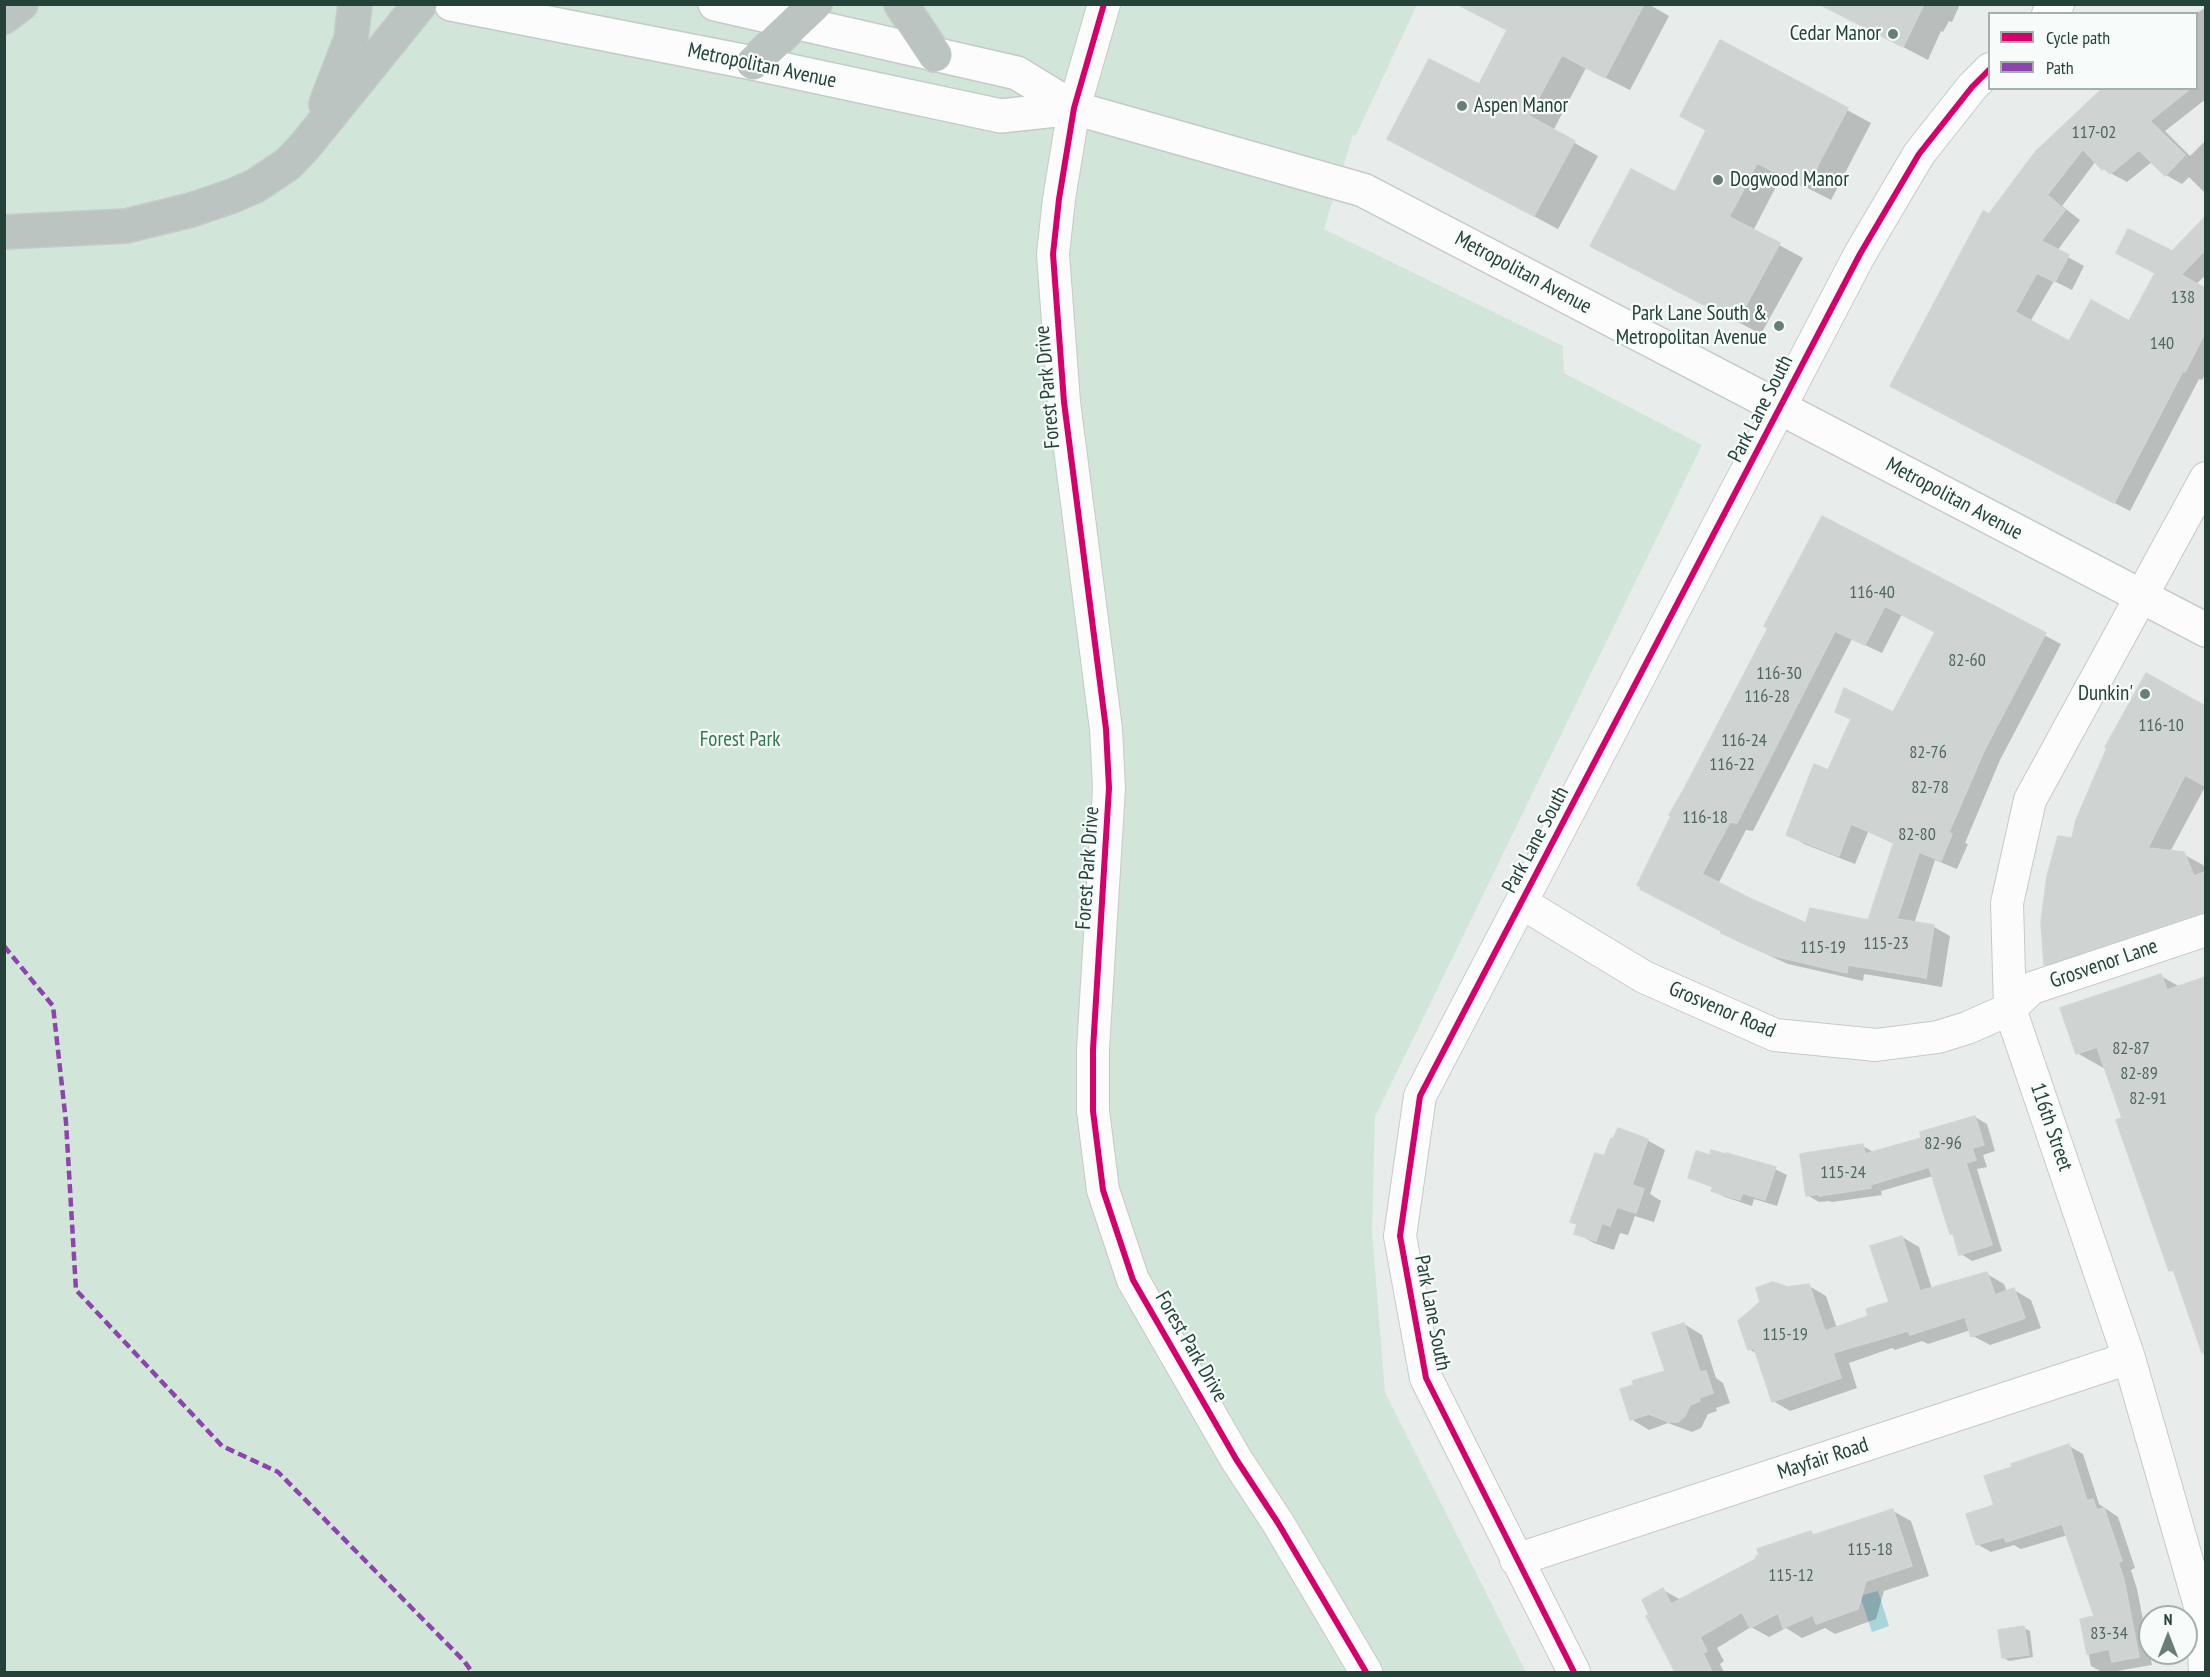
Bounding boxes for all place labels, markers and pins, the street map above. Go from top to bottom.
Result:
place label: Cedar Manor [1790,21,1881,47]
marker: Cedar Manor [1886,27,1900,41]
place label: Aspen Manor [1474,93,1568,119]
marker: Aspen Manor [1455,99,1469,113]
place label: Dogwood Manor [1730,167,1849,193]
marker: Dogwood Manor [1711,173,1725,187]
place label: Park Lane South & Metropolitan Avenue [1616,301,1767,351]
marker: Park Lane South & Metropolitan Avenue [1772,319,1786,333]
place label: Dunkin' [2078,681,2133,707]
marker: Dunkin' [2138,687,2152,701]

